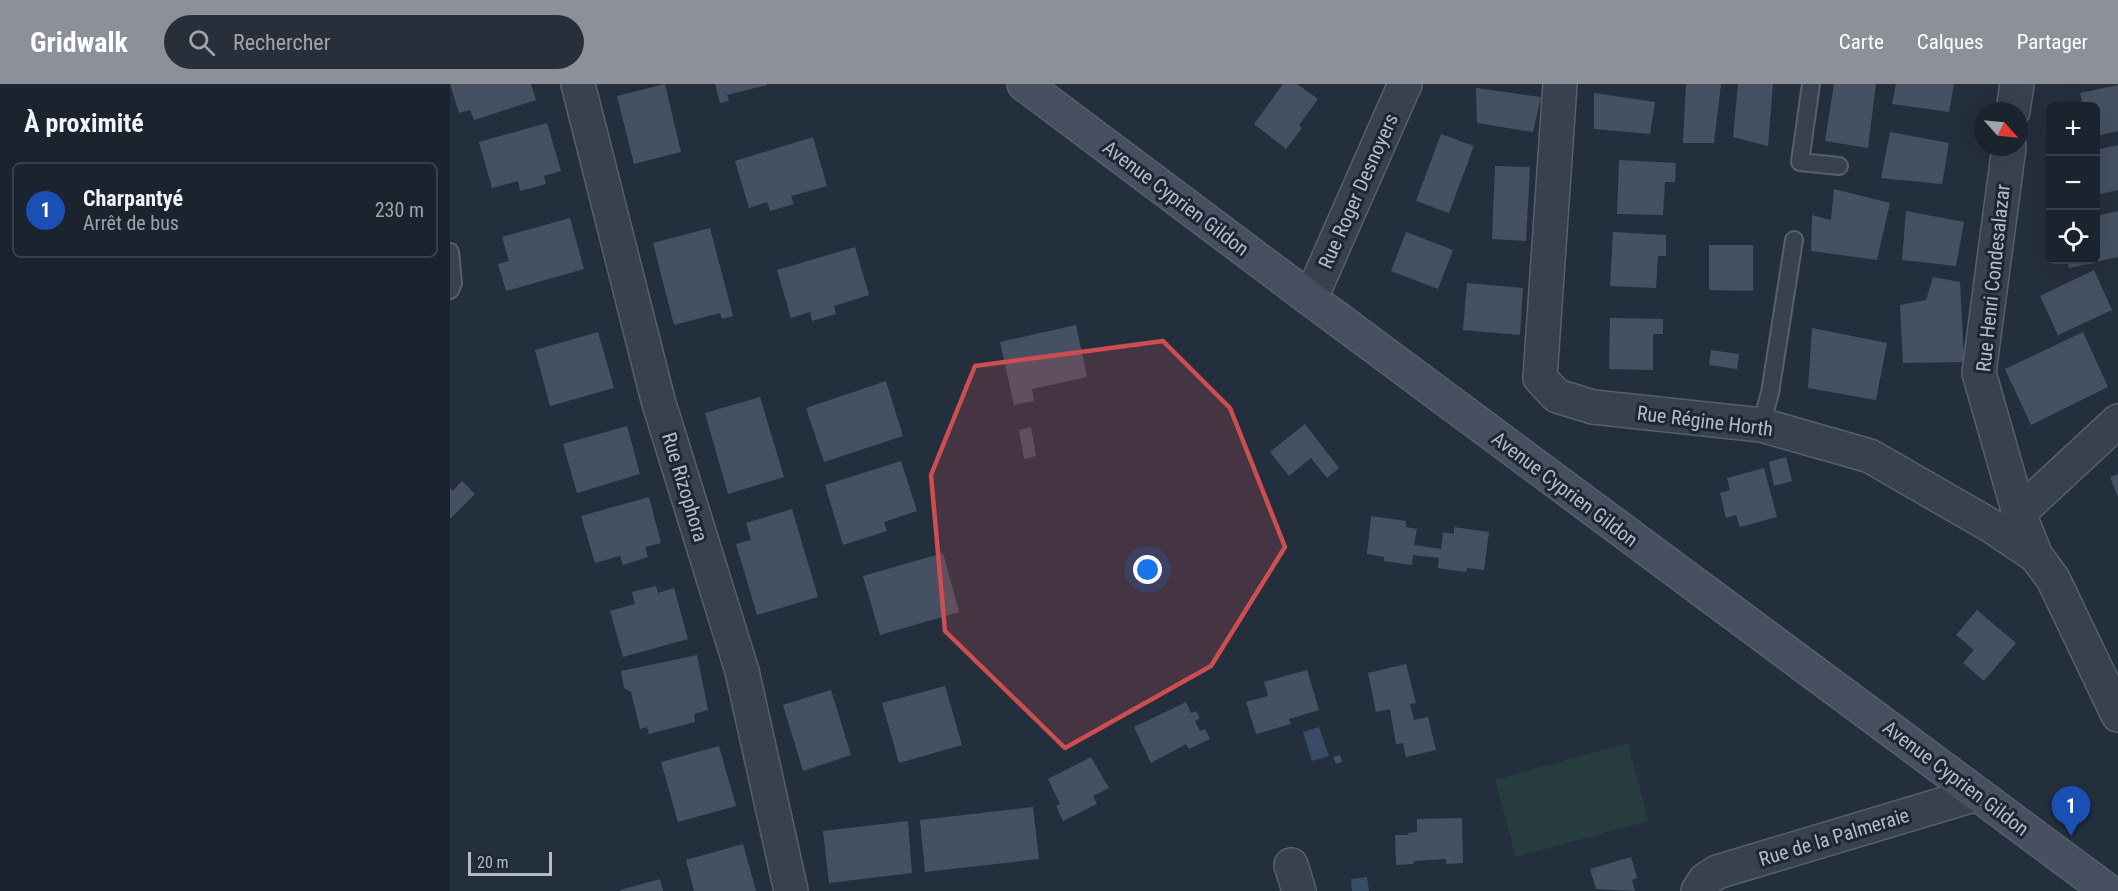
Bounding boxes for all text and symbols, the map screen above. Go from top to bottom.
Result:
search box [164,15,584,69]
text: Gridwalk [30,26,128,59]
icon: search [185,26,218,59]
text: Rechercher [233,30,330,55]
text: Carte [1839,30,1884,54]
text: Calques [1917,30,1984,54]
text: Partager [2017,30,2088,54]
north arrow [1974,102,2028,156]
map controls [2046,102,2100,264]
button: + [2046,102,2100,156]
text: À proximité [24,108,144,138]
street label: Rue Roger Desnoyers [1313,110,1403,272]
street label: Avenue Cyprien Gildon [1098,135,1254,261]
button: − [2046,156,2100,210]
street label: Rue Henri Condesalazar [1971,183,2015,373]
text: Charpantyé [83,186,183,211]
text: 1 [40,198,51,222]
text: 230 m [375,198,424,222]
button: locate [2046,210,2100,264]
text: Arrêt de bus [83,211,179,235]
street label: Rue Régine Horth [1636,401,1774,441]
street label: Avenue Cyprien Gildon [1487,426,1643,552]
street label: Rue Rizophora [657,429,713,545]
your location [1133,555,1162,584]
street label: Avenue Cyprien Gildon [1878,715,2034,841]
pin: 1 [2052,786,2090,836]
street label: Rue de la Palmeraie [1756,803,1912,871]
scale bar [468,849,552,876]
text: 20 m [477,853,509,872]

